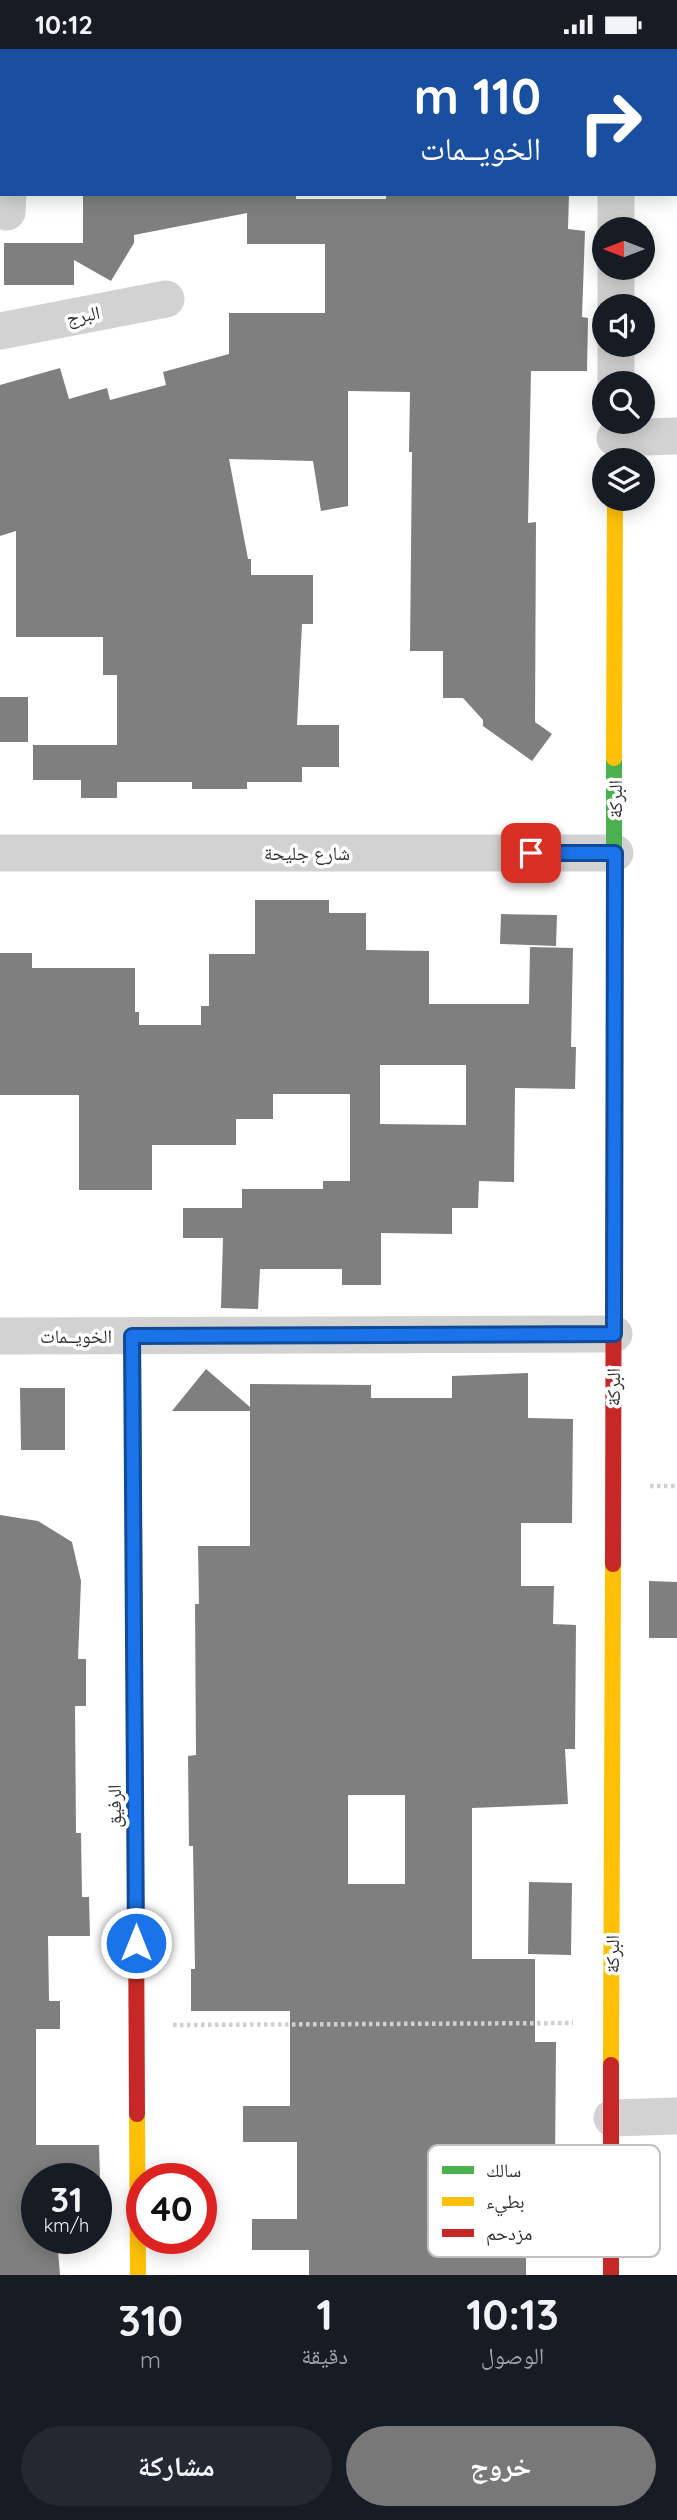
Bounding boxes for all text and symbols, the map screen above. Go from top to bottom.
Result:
text: 10:12 [35,8,93,41]
text: 110 m [414,65,541,126]
icon: right [565,77,656,168]
text: الخويــمات [420,128,541,168]
north arrow [592,217,654,280]
map controls [592,217,655,511]
button: sound [592,294,655,357]
street label: البرج [64,300,102,330]
button: search [592,371,655,434]
button: layers [592,448,655,511]
street label: البركة [603,780,627,818]
pin [501,823,561,883]
icon: arrive [512,834,550,872]
street label: شارع جليحة [264,841,350,865]
street label: الخويــمات [40,1324,112,1348]
street label: البركة [601,1368,625,1406]
street label: الرفيق [102,1784,126,1828]
position arrow [99,1906,173,1980]
street label: البركة [600,1935,624,1973]
legend [428,2145,660,2257]
text: سالك [486,2158,521,2182]
speed limit sign: 40 [126,2163,217,2254]
text: 31 [50,2177,83,2221]
text: بطيء [486,2189,525,2217]
text: km/h [44,2214,89,2237]
text: مزدحم [486,2221,532,2246]
text: 1 [316,2288,333,2341]
text: 10:13 [466,2288,559,2341]
text: 310 [118,2294,183,2347]
text: دقيقة [301,2341,348,2370]
text: الوصول [481,2341,544,2370]
text: m [140,2345,161,2374]
button: مشاركة [21,2426,332,2506]
button: خروج [346,2426,656,2506]

